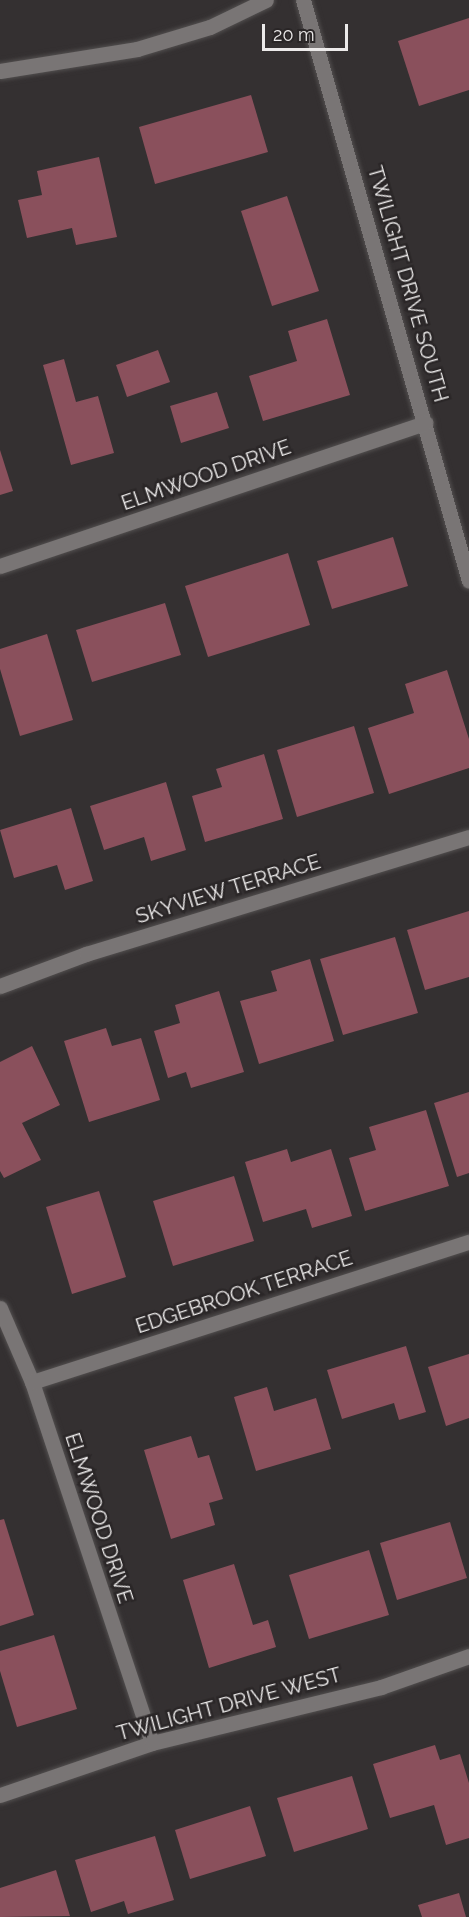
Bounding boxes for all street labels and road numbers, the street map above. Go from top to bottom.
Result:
street label: TWILIGHT DRIVE SOUTH [362,163,454,405]
street label: ELMWOOD DRIVE [118,434,294,516]
street label: SKYVIEW TERRACE [132,849,324,929]
street label: EDGEBROOK TERRACE [132,1245,356,1339]
street label: ELMWOOD DRIVE [60,1430,138,1606]
street label: TWILIGHT DRIVE WEST [113,1662,345,1746]

